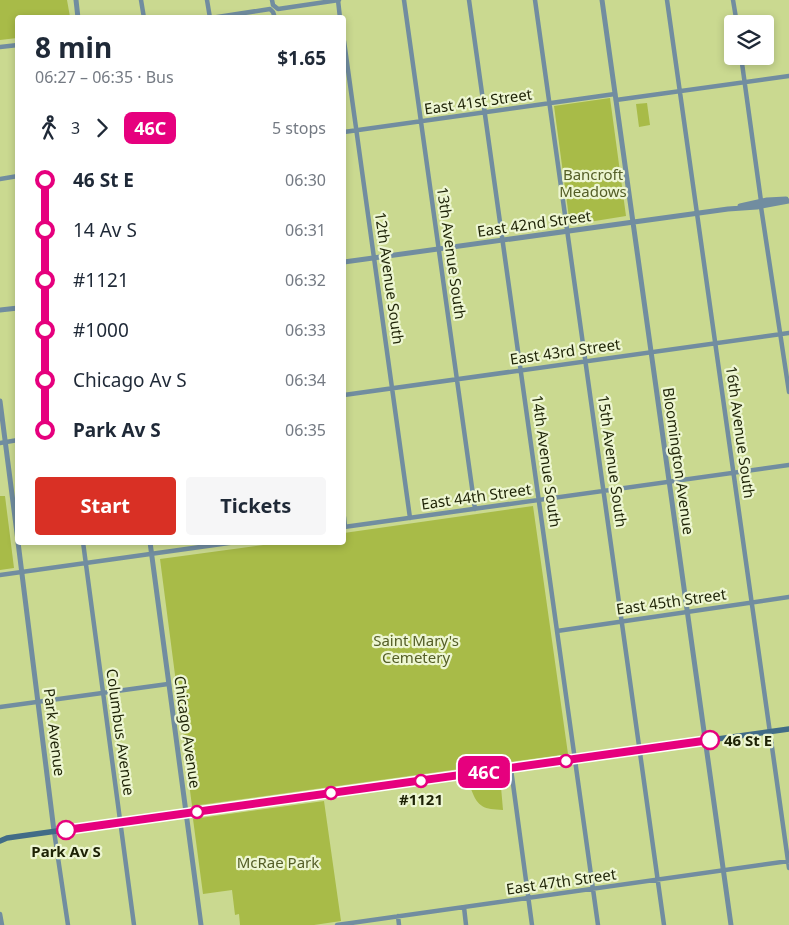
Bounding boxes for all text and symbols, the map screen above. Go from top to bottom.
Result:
map controls [724,15,774,65]
button: layers [724,15,774,65]
text: 8 min [35,28,112,66]
text: $1.65 [277,45,326,71]
text: 06:27 – 06:35 · Bus [35,66,174,88]
street label: East 41st Street [423,83,534,118]
icon: walk [35,114,63,142]
icon: forward [88,114,116,142]
text: 46C [134,116,166,140]
text: 3 [71,117,80,139]
text: 5 stops [272,117,326,139]
park label: Bancroft Meadows [559,164,627,201]
text: 46 St E [73,167,134,193]
text: 06:30 [285,169,326,191]
street label: 13th Avenue South [433,185,471,321]
street label: East 42nd Street [476,205,593,241]
street label: 12th Avenue South [371,210,409,346]
text: 14 Av S [73,217,137,243]
text: 06:31 [285,219,326,241]
text: #1121 [73,267,129,293]
text: 06:32 [285,269,326,291]
text: #1000 [73,317,129,343]
text: 06:33 [285,319,326,341]
street label: East 43rd Street [508,333,622,369]
street label: 16th Avenue South [722,364,760,500]
text: Chicago Av S [73,367,187,393]
text: 06:34 [285,369,326,391]
street label: Bloomington Avenue [659,386,699,536]
street label: 14th Avenue South [528,393,566,529]
street label: 15th Avenue South [594,393,632,529]
text: Park Av S [73,417,161,443]
text: 06:35 [285,419,326,441]
button: Start [35,477,176,535]
button: Tickets [186,477,326,535]
street label: East 44th Street [420,478,533,514]
street label: East 45th Street [615,583,728,619]
park label: Saint Mary's Cemetery [373,630,459,667]
street label: Columbus Avenue [102,667,140,797]
street label: Chicago Avenue [170,675,206,789]
street label: Park Avenue [40,687,70,777]
marker: 46 St E [700,730,720,750]
place label: 46 St E [724,730,772,750]
unlabelled marker [559,754,573,768]
line badge: 46C [455,756,513,788]
text: 46C [468,760,500,784]
marker: #1121 [414,774,428,788]
unlabelled marker [324,786,338,800]
place label: #1121 [399,789,443,809]
unlabelled marker [190,805,204,819]
marker: Park Av S [56,820,76,840]
place label: Park Av S [31,841,101,861]
park label: McRae Park [237,852,319,872]
street label: East 47th Street [505,863,618,899]

